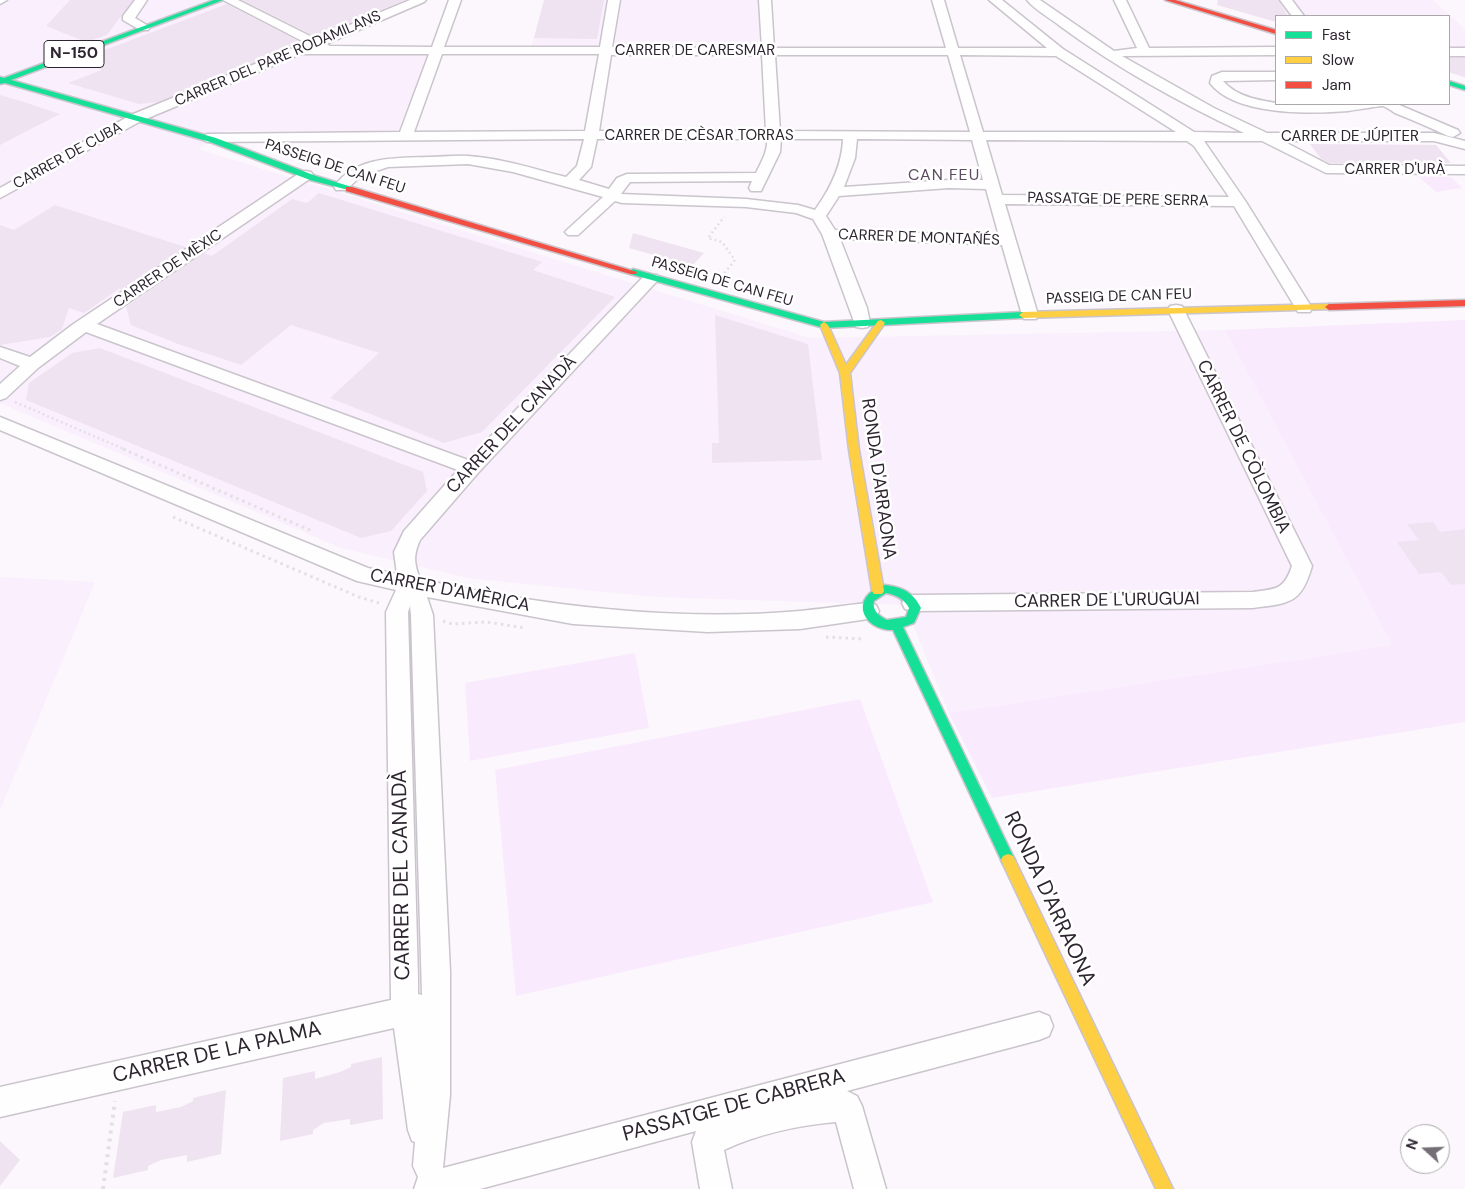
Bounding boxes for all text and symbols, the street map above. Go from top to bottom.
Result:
street label: CARRER DEL PARE RODAMILANS [172,7,384,111]
legend [1275,15,1450,105]
text: Fast [1322,25,1351,45]
road number: N-150 [44,41,104,68]
street label: CARRER DE CARESMAR [615,42,775,60]
text: Slow [1322,50,1354,70]
text: Jam [1322,75,1351,95]
street label: CARRER DE CUBA [10,119,126,193]
street label: CARRER DE CÈSAR TORRAS [604,127,794,145]
street label: CARRER DE JÚPITER [1281,128,1419,146]
street label: PASSEIG DE CAN FEU [263,136,407,198]
street label: CARRER D'URÀ [1344,161,1446,179]
district label: CAN FEU [907,166,981,186]
street label: PASSATGE DE PERE SERRA [1027,189,1209,211]
street label: CARRER DE MÈXIC [110,226,226,312]
street label: CARRER DE MONTAÑÉS [838,226,1000,250]
street label: PASSEIG DE CAN FEU [649,253,795,311]
street label: PASSEIG DE CAN FEU [1046,285,1192,309]
street label: CARRER DEL CANADÀ [442,352,582,498]
street label: CARRER DE CÒLOMBIA [1192,357,1294,537]
street label: RONDA D'ARRAONA [856,397,900,561]
street label: CARRER D'AMÈRICA [368,565,532,617]
street label: CARRER DE L'URUGUAI [1014,589,1200,613]
street label: CARRER DEL CANADÀ [388,769,416,981]
street label: RONDA D'ARRAONA [998,808,1100,990]
street label: CARRER DE LA PALMA [110,1017,324,1089]
street label: PASSATGE DE CABRERA [620,1064,848,1148]
north arrow [1400,1124,1450,1174]
text: N [1402,1136,1422,1152]

